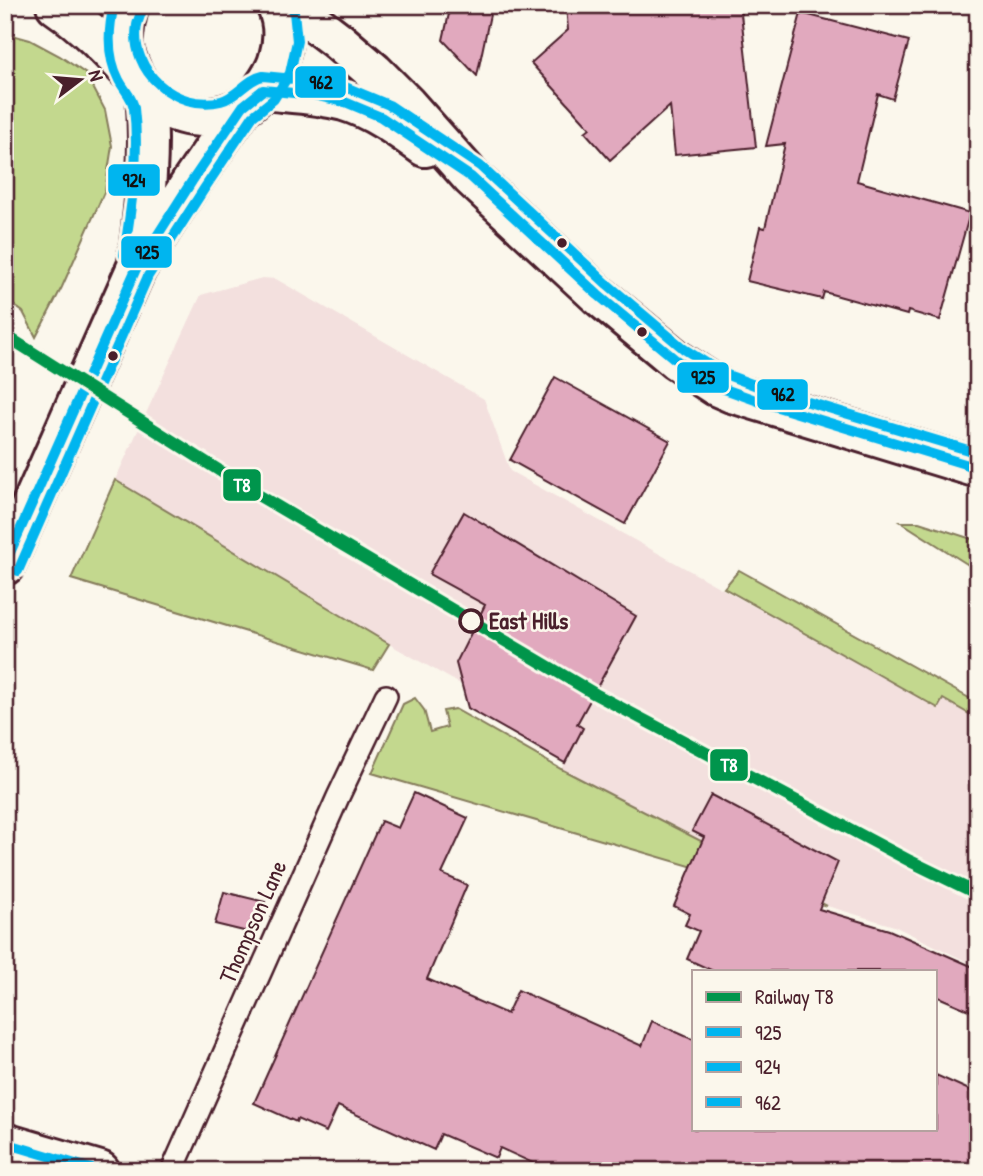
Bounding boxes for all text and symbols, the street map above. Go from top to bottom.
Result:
north arrow [46,46,116,116]
line badge: 962 [294,65,347,99]
text: N [82,67,110,84]
text: 962 [309,69,333,95]
line badge: 924 [107,163,161,197]
text: 924 [123,167,146,193]
line badge: 925 [120,235,173,269]
unlabelled marker [555,236,569,250]
text: 925 [135,239,160,265]
unlabelled marker [635,325,649,339]
unlabelled marker [106,349,120,363]
line badge: 925 [676,361,730,394]
text: 925 [691,364,716,390]
line badge: 962 [756,378,809,411]
text: 962 [771,381,795,407]
line badge: T8 [222,468,262,502]
text: T8 [232,472,251,498]
place label: East Hills [489,604,568,636]
marker: East Hills [459,609,483,633]
line badge: T8 [709,748,749,782]
text: T8 [719,752,738,778]
street label: Thompson Lane [211,855,294,988]
legend [692,970,937,1130]
text: Railway T8 [755,982,834,1011]
text: 925 [755,1018,782,1047]
text: 924 [755,1052,781,1081]
text: 962 [755,1088,781,1117]

